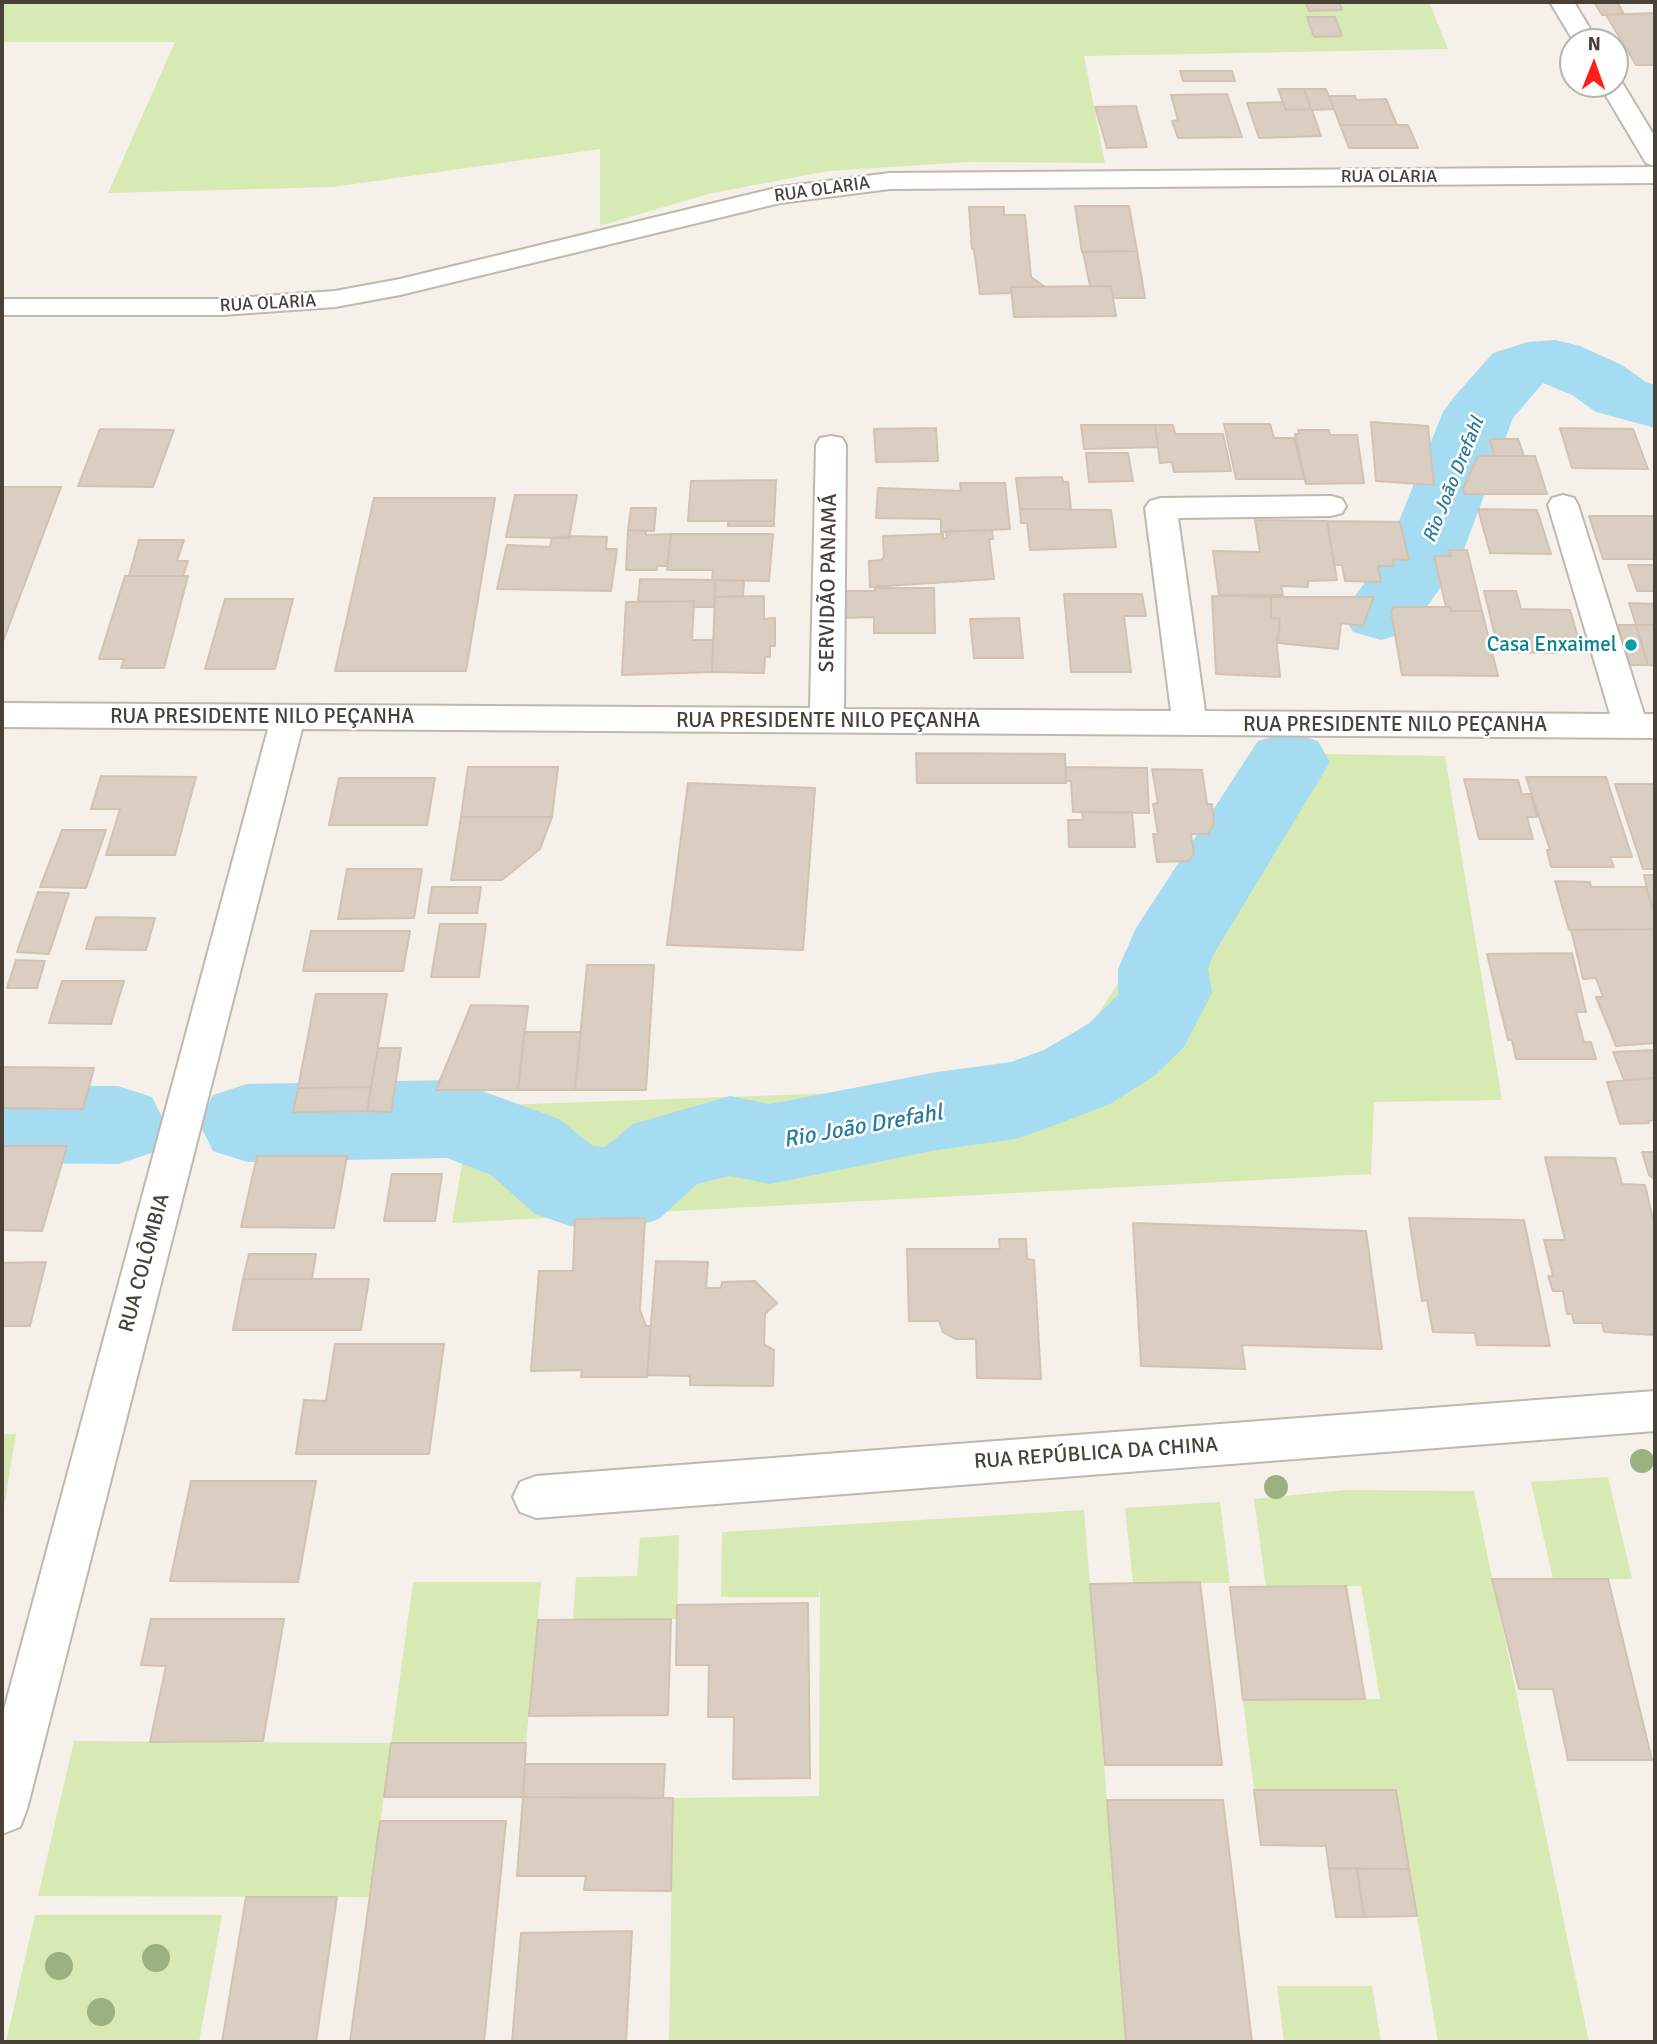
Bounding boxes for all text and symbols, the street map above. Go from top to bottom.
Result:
north arrow [1559,28,1629,98]
text: N [1588,32,1601,56]
street label: RUA OLARIA [1341,166,1437,188]
street label: RUA OLARIA [773,173,871,207]
street label: RUA OLARIA [219,291,317,317]
water label: Rio João Drefahl [1419,414,1489,546]
street label: SERVIDÃO PANAMÁ [815,493,843,673]
place label: Casa Enxaimel [1487,632,1617,658]
marker: Casa Enxaimel [1623,637,1639,653]
street label: RUA PRESIDENTE NILO PEÇANHA [110,704,414,730]
street label: RUA PRESIDENTE NILO PEÇANHA [676,708,980,734]
street label: RUA PRESIDENTE NILO PEÇANHA [1243,712,1547,738]
water label: Rio João Drefahl [781,1099,945,1155]
street label: RUA COLÔMBIA [114,1191,176,1335]
street label: RUA REPÚBLICA DA CHINA [973,1433,1219,1475]

